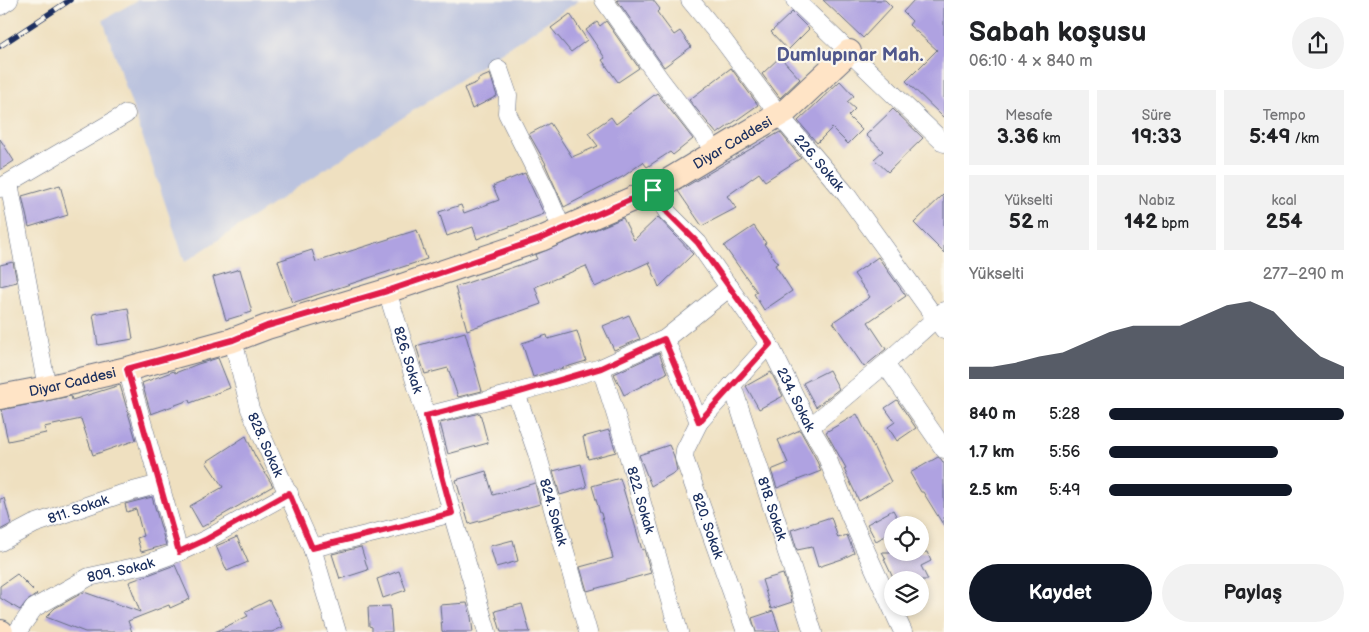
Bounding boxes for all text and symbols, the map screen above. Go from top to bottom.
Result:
text: Sabah koşusu [969,16,1147,49]
button: share [1292,17,1344,69]
district label: Dumlupınar Mah. [776,44,924,67]
text: 06:10 · 4 × 840 m [969,52,1093,71]
text: Mesafe [1005,107,1053,124]
text: Süre [1142,107,1171,124]
text: Tempo [1263,107,1306,124]
street label: Diyar Caddesi [690,112,775,172]
text: 3.36 [997,124,1039,149]
text: 19:33 [1131,124,1182,149]
text: 5:49 [1249,124,1291,149]
text: km [1039,130,1061,147]
text: /km [1291,130,1319,147]
street label: 226. Sokak [791,131,848,195]
pin [632,169,674,211]
icon: arrive [639,176,667,204]
text: Yükselti [1005,192,1053,209]
text: Nabız [1138,192,1175,209]
text: kcal [1272,192,1297,209]
text: 52 [1009,209,1034,234]
text: 142 [1124,209,1158,234]
text: 254 [1266,209,1303,234]
text: m [1034,215,1049,232]
text: bpm [1158,215,1189,232]
text: Yükselti [969,265,1024,284]
text: 277–290 m [1263,265,1344,284]
street label: 826. Sokak [390,324,427,395]
street label: Diyar Caddesi [27,363,118,400]
street label: 234. Sokak [773,364,819,435]
text: 840 m [969,405,1016,424]
text: 5:28 [1049,405,1080,424]
street label: 828. Sokak [244,410,288,480]
text: 1.7 km [969,443,1014,462]
text: 5:56 [1049,443,1080,462]
street label: 822. Sokak [623,465,659,536]
street label: 818. Sokak [754,475,791,543]
street label: 824. Sokak [536,477,571,548]
text: 2.5 km [969,481,1018,500]
text: 5:49 [1049,481,1080,500]
street label: 811. Sokak [45,490,111,527]
street label: 820. Sokak [689,491,728,561]
map controls [884,516,929,616]
button: locate [884,516,929,561]
street label: 809. Sokak [85,553,157,586]
button: Kaydet [969,564,1152,622]
button: Paylaş [1162,564,1344,622]
button: layers [884,571,929,616]

